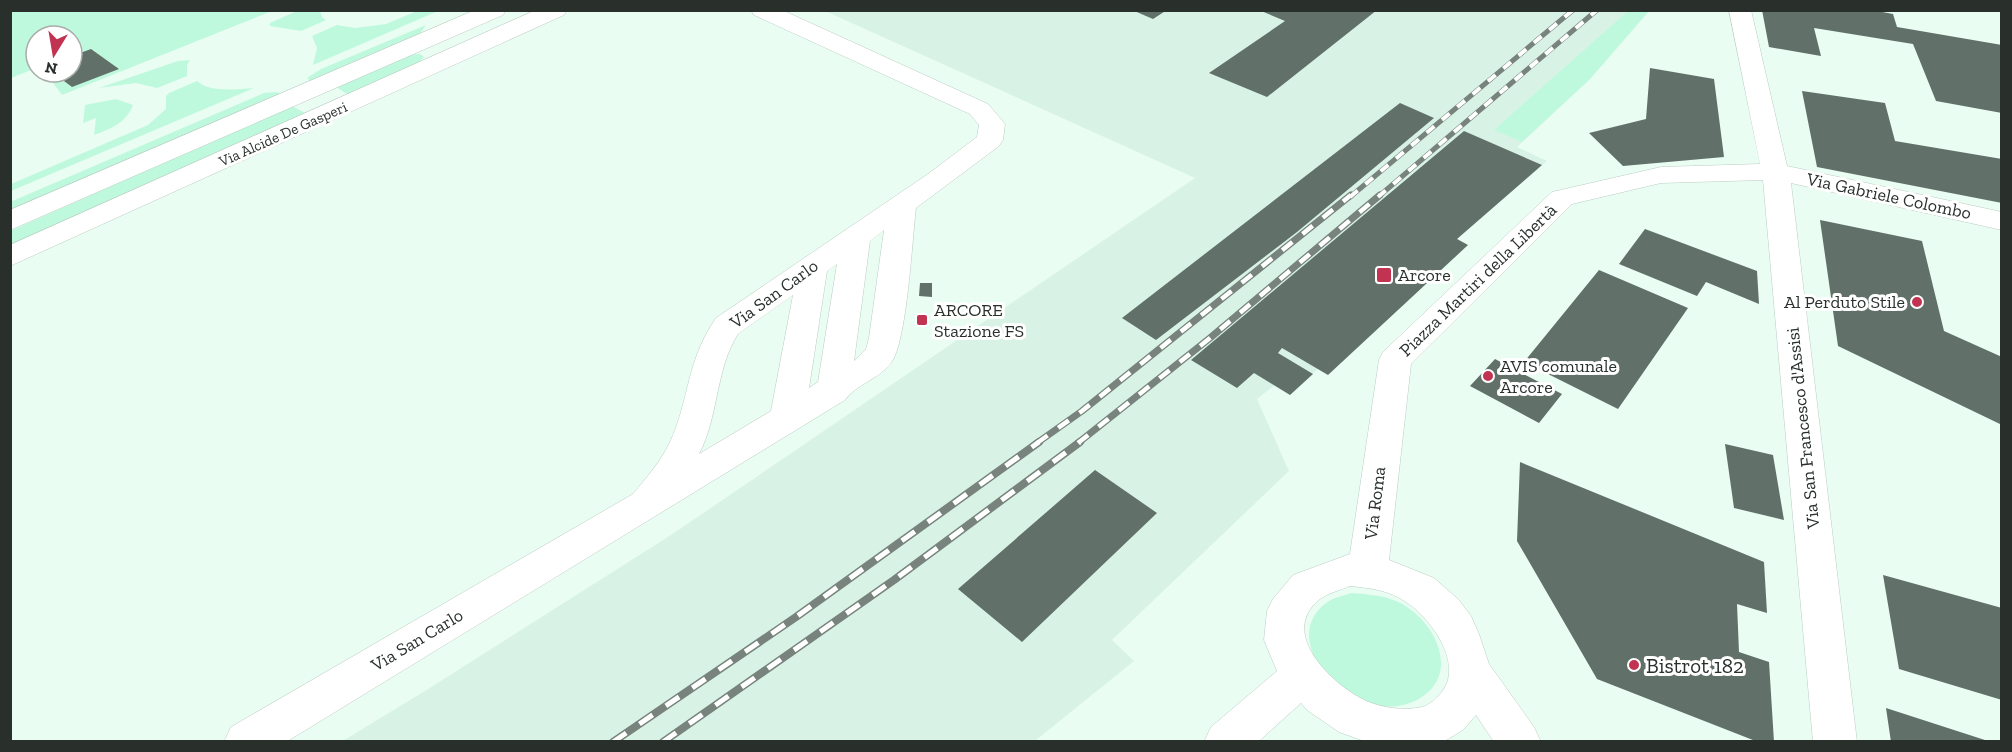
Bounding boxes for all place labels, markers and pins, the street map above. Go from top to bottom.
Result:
place label: Arcore [1398,264,1451,286]
marker: Arcore [1375,266,1393,284]
place label: Al Perduto Stile [1784,291,1905,313]
marker: Al Perduto Stile [1910,295,1924,309]
place label: ARCORE Stazione FS [934,299,1024,342]
marker: ARCORE Stazione FS [915,313,929,327]
place label: AVIS comunale Arcore [1500,355,1617,398]
marker: AVIS comunale Arcore [1481,369,1495,383]
place label: Bistrot 182 [1646,653,1744,678]
marker: Bistrot 182 [1627,658,1641,672]

